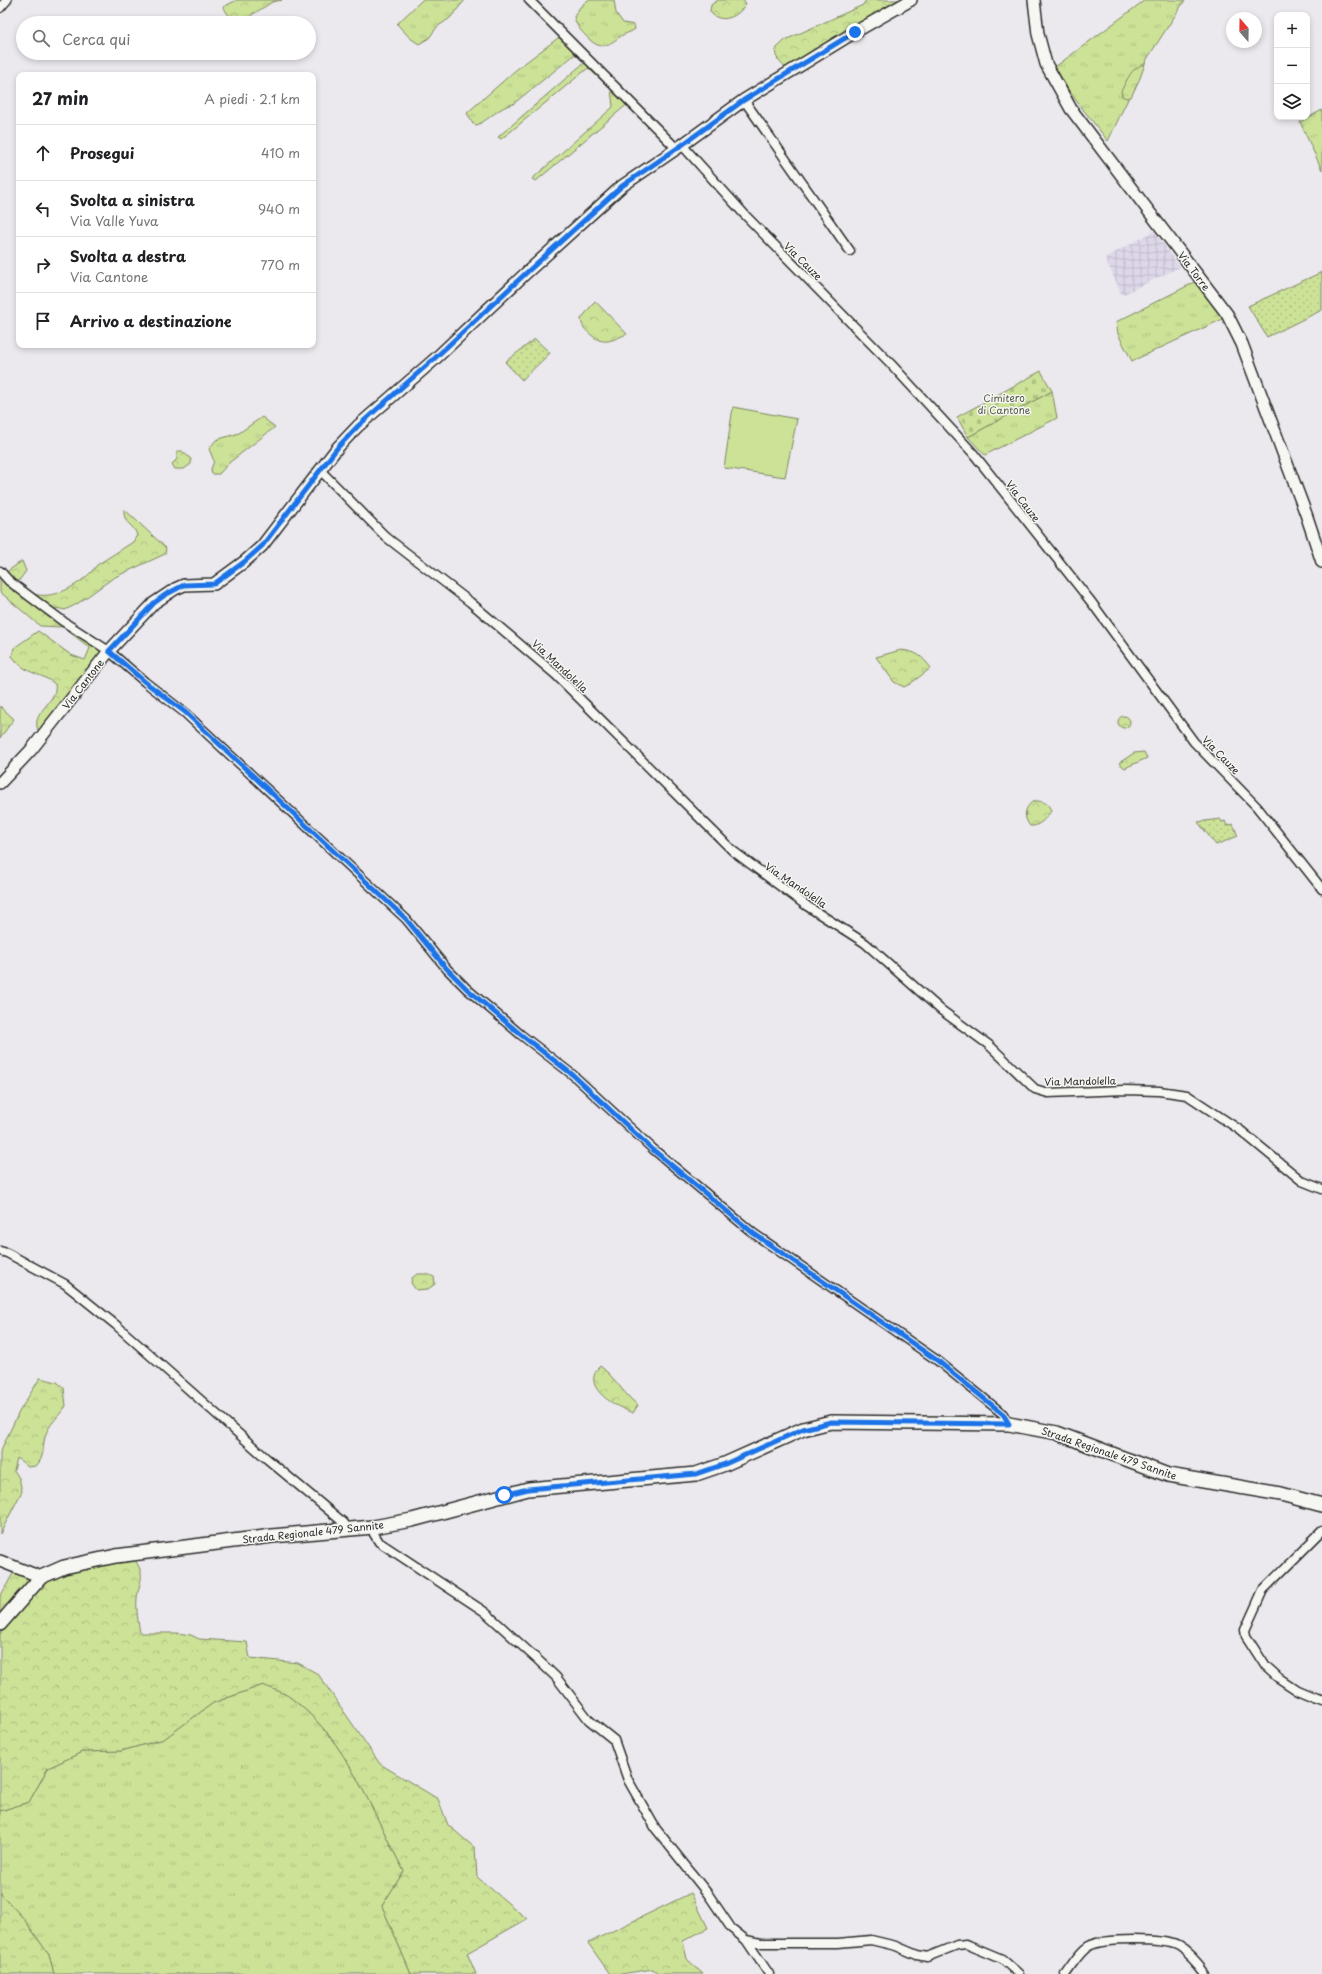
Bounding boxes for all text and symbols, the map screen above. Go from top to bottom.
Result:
north arrow [1226,12,1262,48]
map controls [1274,12,1310,120]
button: + [1274,12,1310,48]
search box [16,16,316,60]
route end [846,23,864,41]
icon: search [30,27,52,49]
text: Cerca qui [62,27,130,50]
button: − [1274,48,1310,84]
button: layers [1274,84,1310,120]
text: 27 min [32,85,89,111]
text: A piedi · 2.1 km [204,89,300,108]
text: Prosegui [70,141,134,164]
icon: ahead [32,142,54,164]
text: 410 m [261,143,300,162]
text: Svolta a sinistra [70,188,195,211]
icon: left [32,198,54,220]
text: 940 m [258,199,300,218]
text: Via Valle Yuva [70,211,158,230]
street label: Via Cauze [781,238,826,284]
text: Svolta a destra [70,244,186,267]
street label: Via Torre [1175,248,1214,294]
icon: right [32,254,54,276]
text: 770 m [260,255,300,274]
text: Via Cantone [70,267,148,286]
text: Arrivo a destinazione [70,309,232,332]
icon: arrive [32,310,54,332]
park label: Cimitero di Cantone [978,390,1031,417]
street label: Via Cauze [1003,477,1044,525]
street label: Via Mandolella [529,636,592,696]
street label: Via Cantone [58,655,107,712]
street label: Via Cauze [1199,732,1244,778]
street label: Via Mandolella [762,858,831,911]
street label: Via Mandolella [1044,1072,1117,1089]
street label: Strada Regionale 479 Sannite [1039,1422,1179,1483]
route start [495,1486,513,1504]
street label: Strada Regionale 479 Sannite [241,1517,384,1546]

